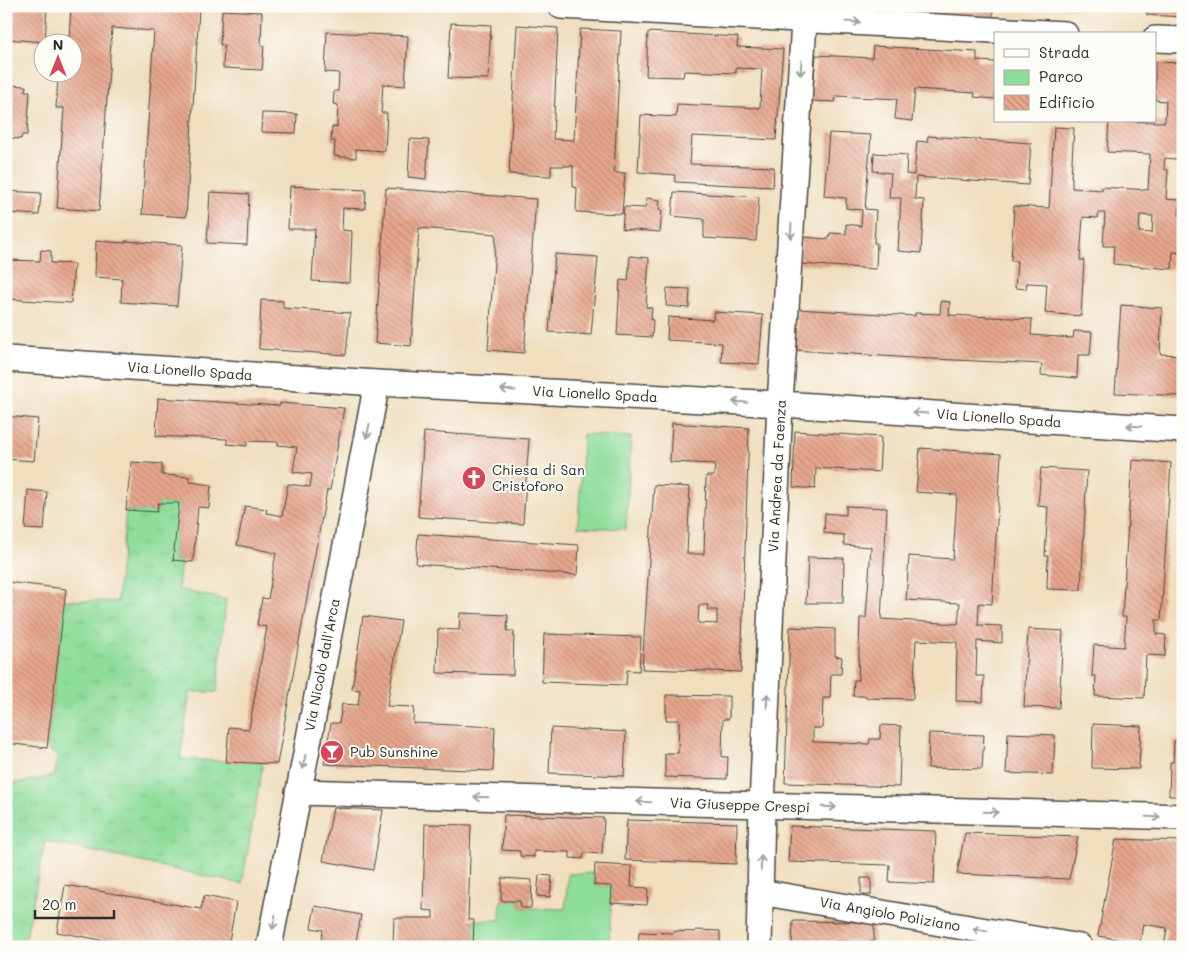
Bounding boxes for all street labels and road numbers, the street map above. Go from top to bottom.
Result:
street label: Via Lionello Spada [127,357,253,384]
street label: Via Lionello Spada [532,381,658,406]
street label: Via Andrea da Faenza [763,399,790,553]
street label: Via Lionello Spada [936,404,1062,431]
street label: Via Nicolò dall'Arca [299,597,344,733]
street label: Via Giuseppe Crespi [670,793,810,816]
street label: Via Angiolo Poliziano [818,892,962,935]

